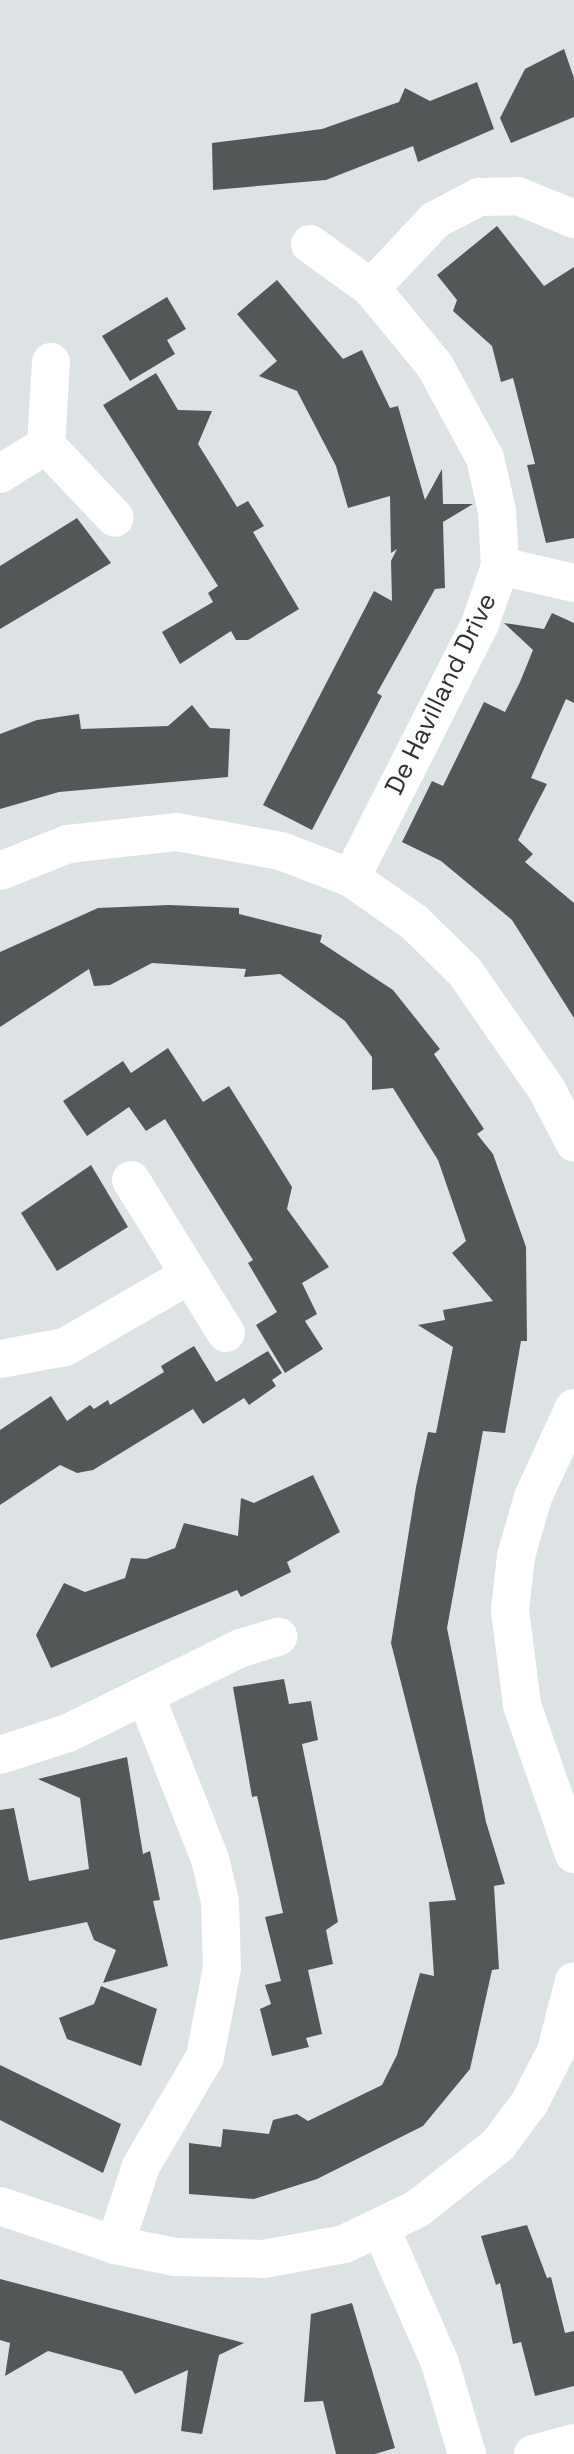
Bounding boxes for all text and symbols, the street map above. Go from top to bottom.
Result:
street label: De Havilland Drive [379,588,503,800]

